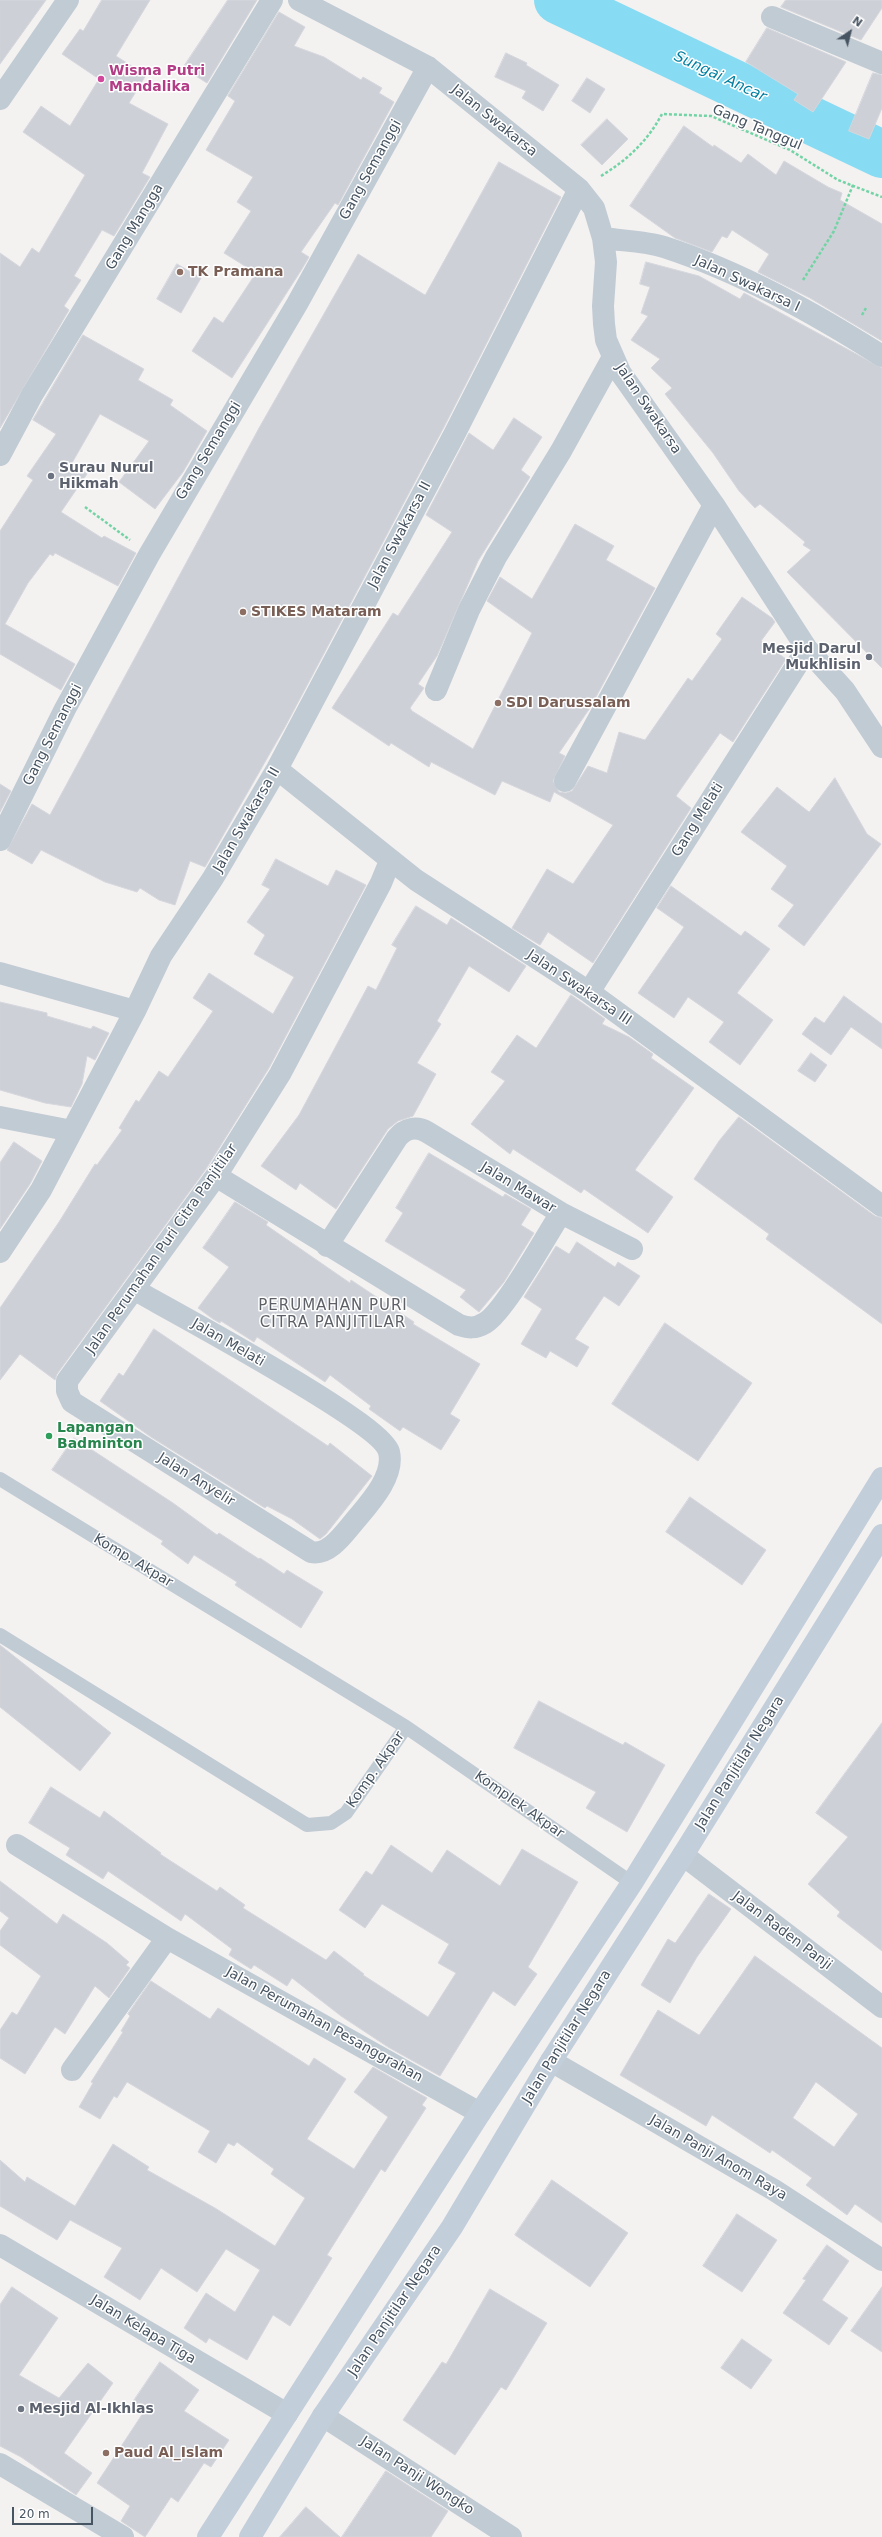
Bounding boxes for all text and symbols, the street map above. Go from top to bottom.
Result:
north arrow [830,12,870,52]
text: N [850,14,865,30]
water label: Sungai Ancar [671,48,769,106]
place label: Wisma Putri Mandalika [109,63,205,96]
marker: Wisma Putri Mandalika [96,74,106,84]
street label: Jalan Swakarsa [448,81,540,161]
street label: Gang Tanggul [710,102,804,154]
street label: Gang Semanggi [337,117,405,223]
street label: Gang Mangga [103,181,167,273]
street label: Jalan Swakarsa I [692,252,802,316]
place label: TK Pramana [188,264,283,280]
marker: TK Pramana [175,267,185,277]
street label: Jalan Swakarsa [612,361,684,457]
street label: Gang Semanggi [173,399,245,503]
place label: Surau Nurul Hikmah [59,460,154,492]
marker: Surau Nurul Hikmah [46,471,56,481]
street label: Jalan Swakarsa II [365,479,435,591]
place label: STIKES Mataram [251,604,382,620]
marker: STIKES Mataram [238,607,248,617]
place label: Mesjid Darul Mukhlisin [762,641,861,674]
marker: Mesjid Darul Mukhlisin [864,652,874,662]
street label: Gang Semanggi [20,681,86,789]
place label: SDI Darussalam [506,695,631,711]
marker: SDI Darussalam [493,698,503,708]
street label: Jalan Swakarsa II [210,765,284,875]
street label: Gang Melati [669,780,727,860]
street label: Jalan Swakarsa III [524,947,634,1029]
street label: Jalan Perumahan Puri Citra Panjitilar [83,1141,241,1357]
street label: Jalan Mawar [477,1159,559,1217]
district label: PERUMAHAN PURI CITRA PANJITILAR [258,1297,408,1332]
street label: Jalan Melati [189,1315,267,1371]
place label: Lapangan Badminton [57,1420,143,1452]
marker: Lapangan Badminton [44,1431,54,1441]
street label: Jalan Anyelir [154,1450,238,1510]
street label: Komp. Akpar [90,1531,176,1591]
street label: Jalan Panjitilar Negara [692,1693,788,1833]
street label: Komp. Akpar [343,1729,409,1811]
street label: Komplek Akpar [471,1768,567,1842]
street label: Jalan Raden Panji [729,1888,835,1974]
street label: Jalan Perumahan Pesanggrahan [223,1964,425,2086]
street label: Jalan Panjitilar Negara [519,1967,615,2107]
street label: Jalan Panji Anom Raya [646,2112,790,2204]
street label: Jalan Panjitilar Negara [345,2242,445,2380]
street label: Jalan Kelapa Tiga [87,2292,199,2368]
place label: Mesjid Al-Ikhlas [29,2401,154,2417]
marker: Mesjid Al-Ikhlas [16,2404,26,2414]
street label: Jalan Panji Wongko [357,2433,477,2519]
place label: Paud Al_Islam [114,2445,223,2461]
marker: Paud Al_Islam [101,2448,111,2458]
scale bar [14,2499,95,2525]
text: 20 m [19,2507,50,2521]

